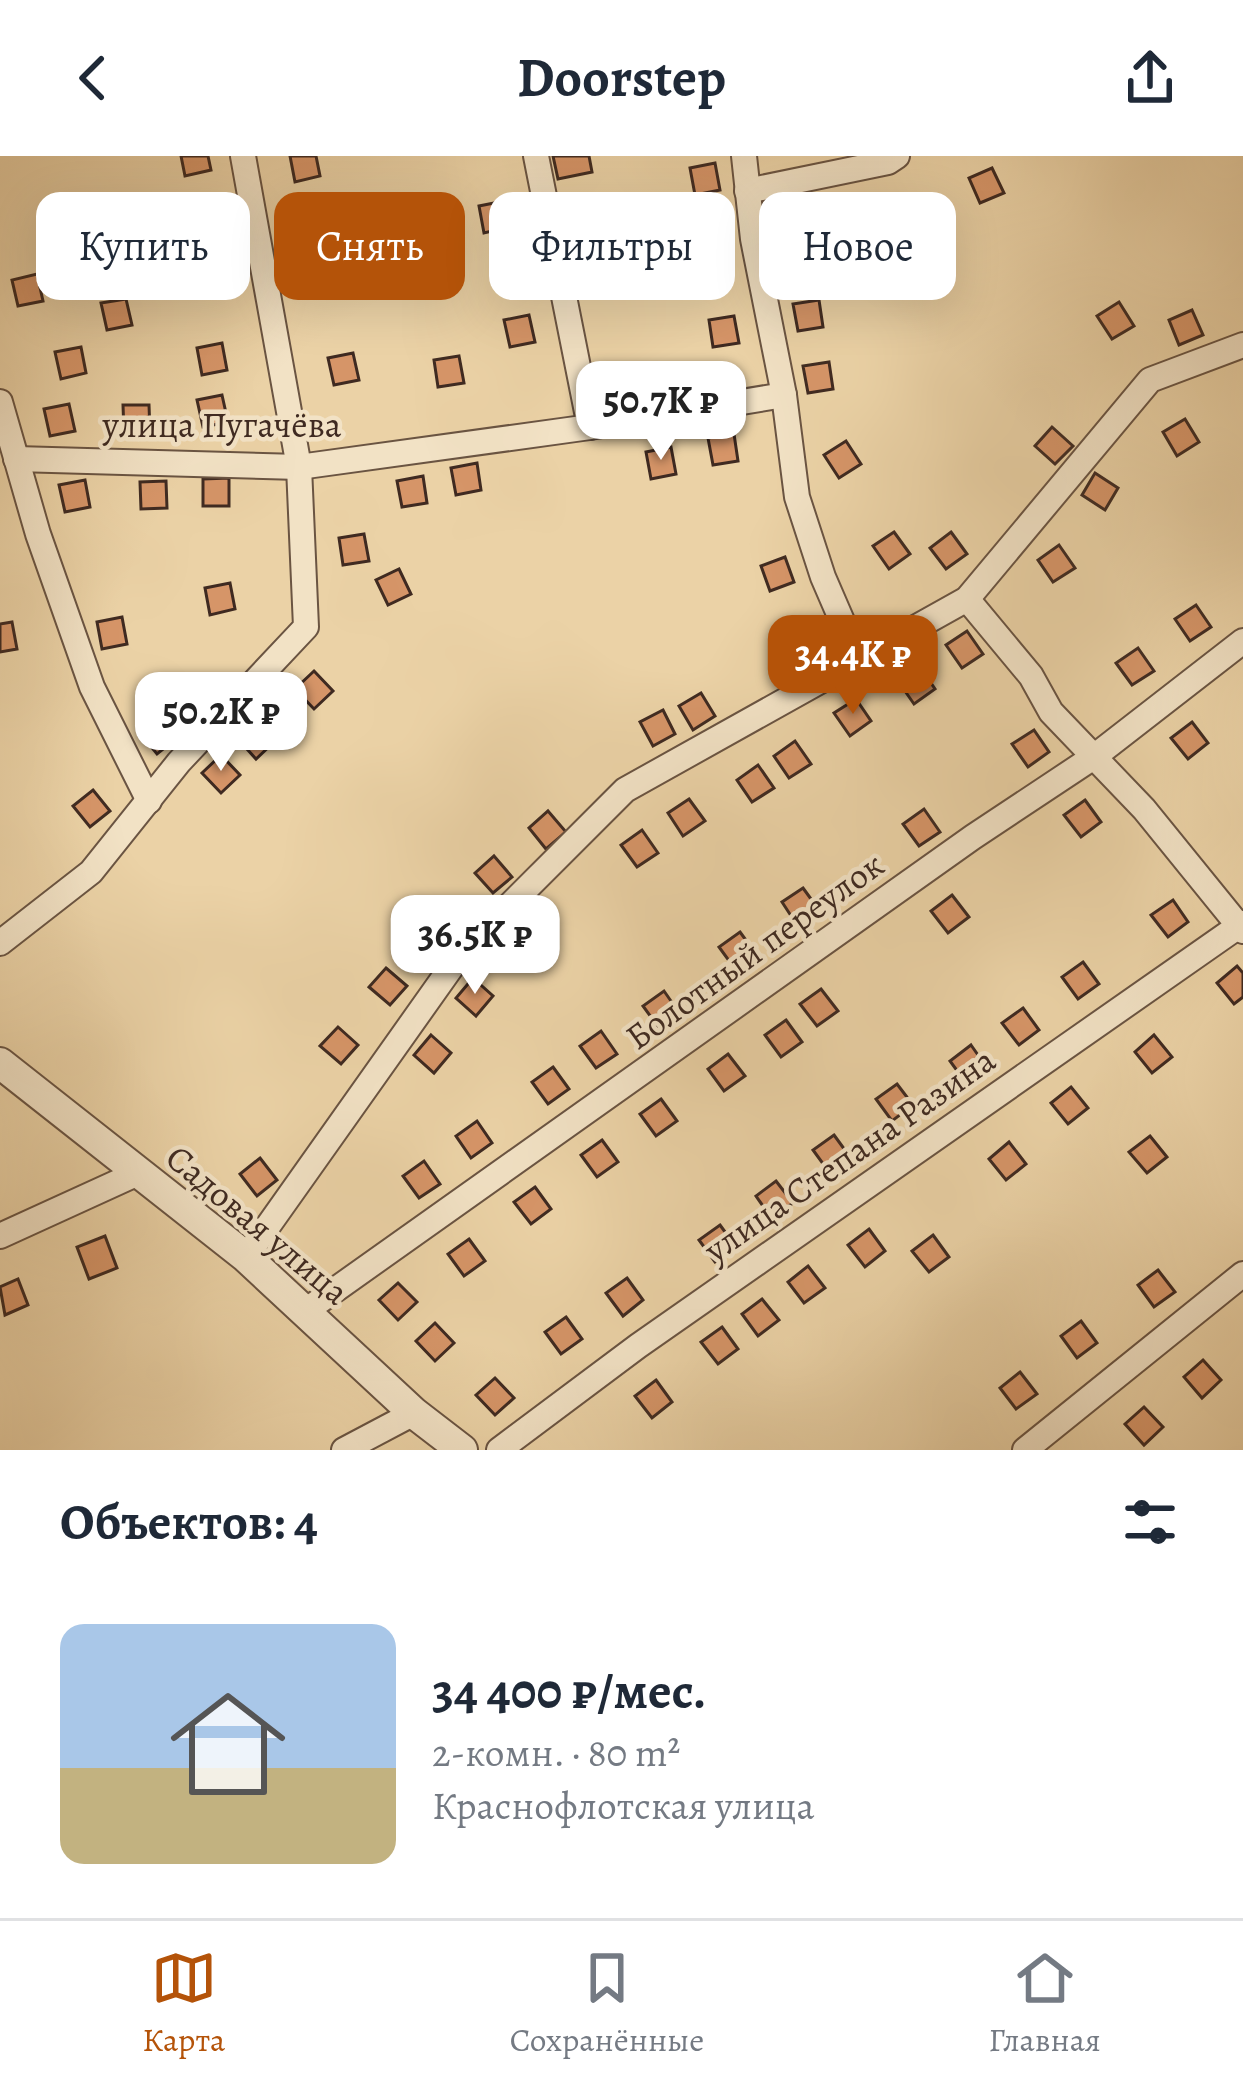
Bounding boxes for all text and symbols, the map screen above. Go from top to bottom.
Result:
text: Doorstep [517,41,726,115]
icon: back [60,45,126,111]
icon: share [1117,45,1183,111]
chip: Купить [36,192,250,300]
chip: Снять [274,192,465,300]
chip: Фильтры [489,192,735,300]
chip: Новое [759,192,956,300]
pin: 50.7K ₽ [550,361,772,463]
text: 50.7K ₽ [603,373,719,426]
street label: улица Пугачёва [102,400,342,449]
pin: 34.4K ₽ [742,615,964,717]
text: 34.4K ₽ [795,627,911,680]
pin: 50.2K ₽ [110,672,332,774]
text: 50.2K ₽ [162,684,280,737]
street label: Болотный переулок [615,840,893,1061]
pin: 36.5K ₽ [364,895,586,997]
text: 36.5K ₽ [418,907,532,960]
street label: улица Степана Разина [693,1035,1005,1274]
street label: Садовая улица [156,1133,360,1316]
text: Объектов: 4 [60,1487,318,1557]
icon: filters [1117,1489,1183,1555]
text: 34 400 ₽/мес. [432,1656,707,1726]
icon: home [156,1672,300,1816]
text: 2-комн. · 80 m² [432,1726,680,1779]
text: Краснофлотская улица [432,1779,815,1832]
tab: Карта [142,1945,225,2062]
tab: Сохранённые [510,1945,704,2062]
tab: Главная [989,1945,1101,2062]

